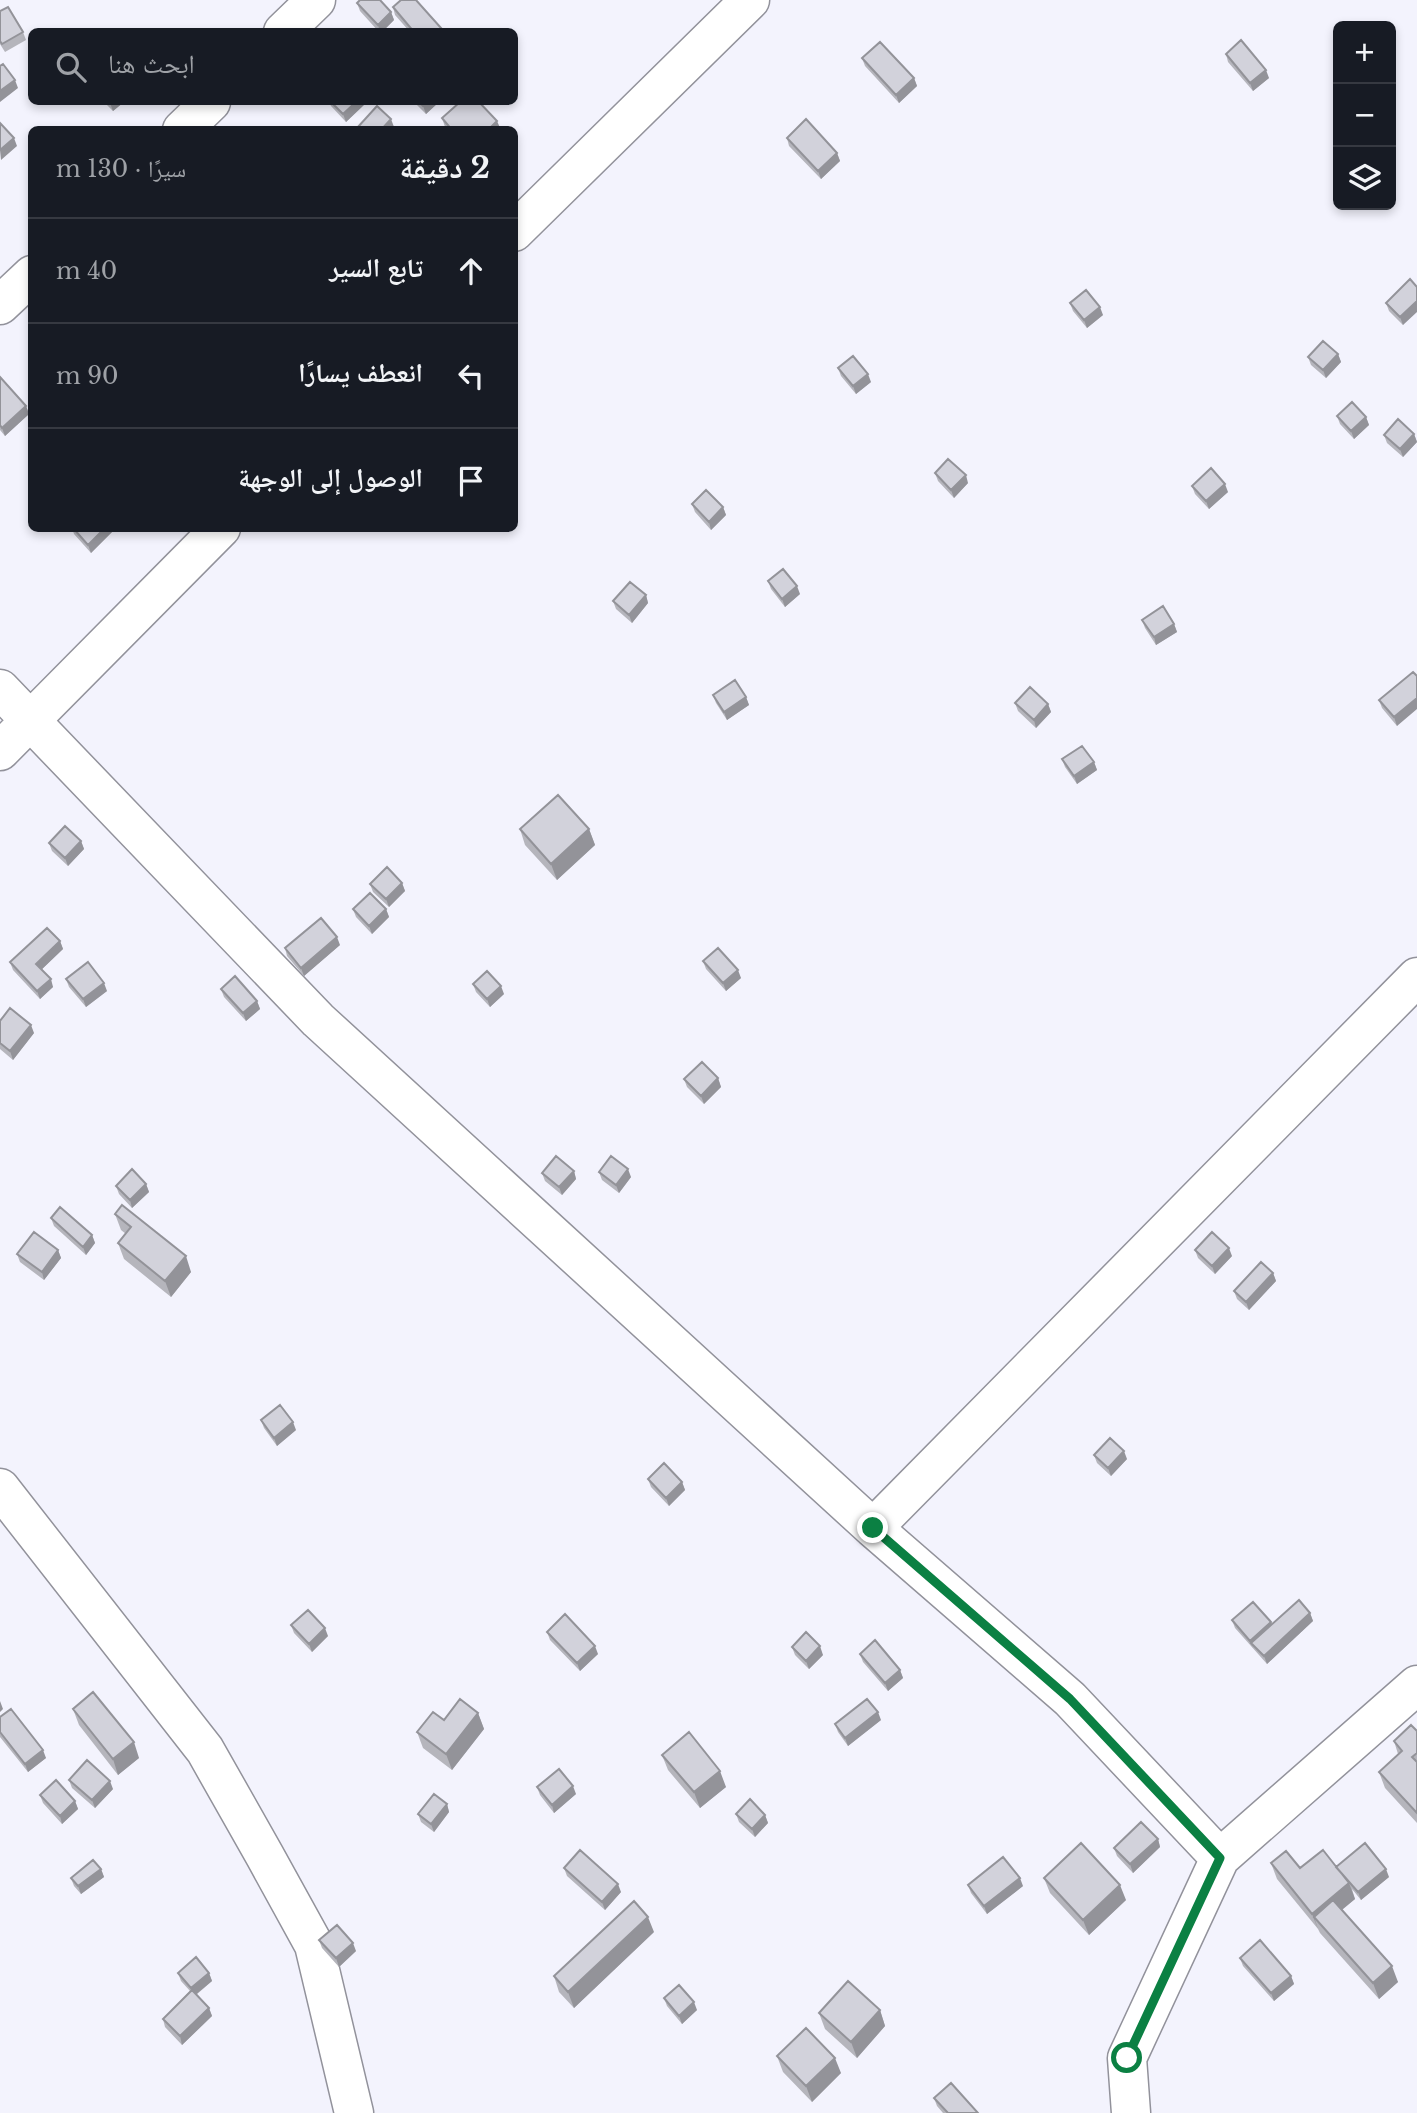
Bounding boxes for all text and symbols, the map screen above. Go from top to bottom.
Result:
map controls [1333,21,1396,210]
button: + [1333,21,1396,84]
search box [28,28,518,105]
icon: search [52,48,90,86]
text: ابحث هنا [108,48,195,80]
button: − [1333,84,1396,147]
button: layers [1333,147,1396,210]
text: 2 دقيقة [399,149,490,186]
text: سيرًا · 130 m [56,155,186,183]
text: تابع السير [329,252,423,284]
icon: ahead [452,252,490,290]
text: 40 m [56,257,117,285]
text: انعطف يسارًا [298,357,423,389]
icon: left [452,357,490,395]
text: 90 m [56,362,119,390]
text: الوصول إلى الوجهة [238,462,423,494]
icon: arrive [452,462,490,500]
route end [857,1512,888,1543]
route start [1111,2042,1142,2073]

